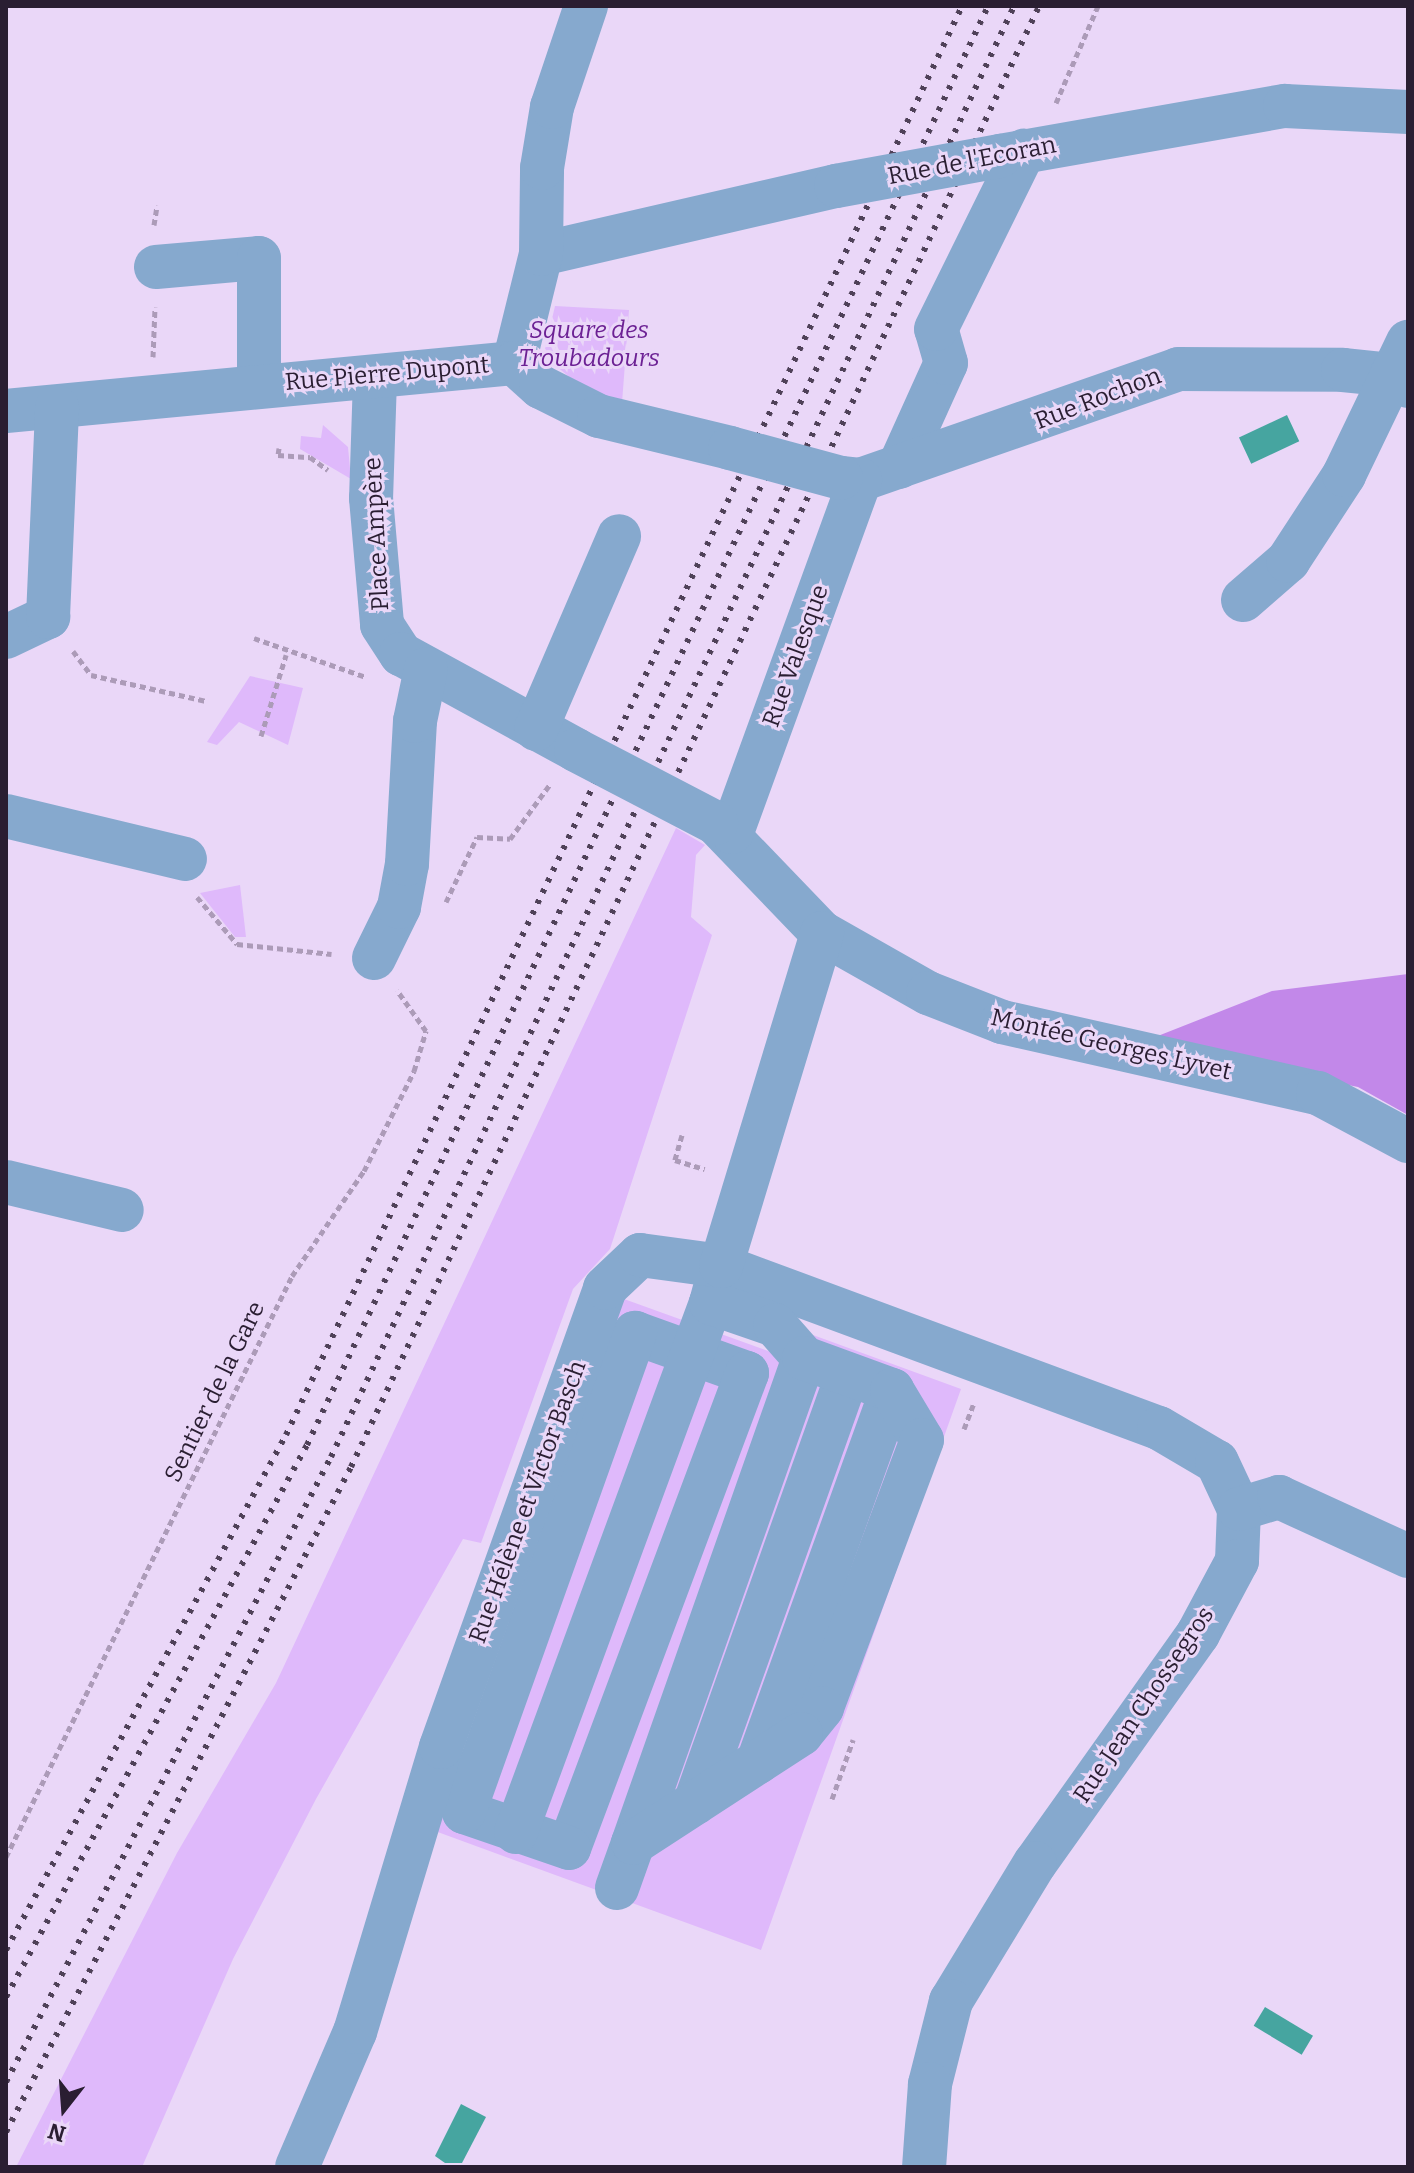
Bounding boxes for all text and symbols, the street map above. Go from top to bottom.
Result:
street label: Rue de l'Ecoran [885,131,1059,191]
park label: Square des Troubadours [518,317,660,373]
street label: Rue Pierre Dupont [284,351,490,397]
street label: Rue Rochon [1031,362,1165,436]
street label: Place Ampère [359,457,395,611]
street label: Rue Valesque [757,581,835,731]
street label: Montée Georges Lyvet [988,1003,1234,1087]
street label: Sentier de la Gare [159,1297,271,1487]
street label: Rue Hélène et Victor Basch [463,1357,593,1647]
street label: Rue Jean Chossegros [1068,1602,1220,1808]
north arrow [24,2069,104,2149]
text: N [45,2117,69,2148]

